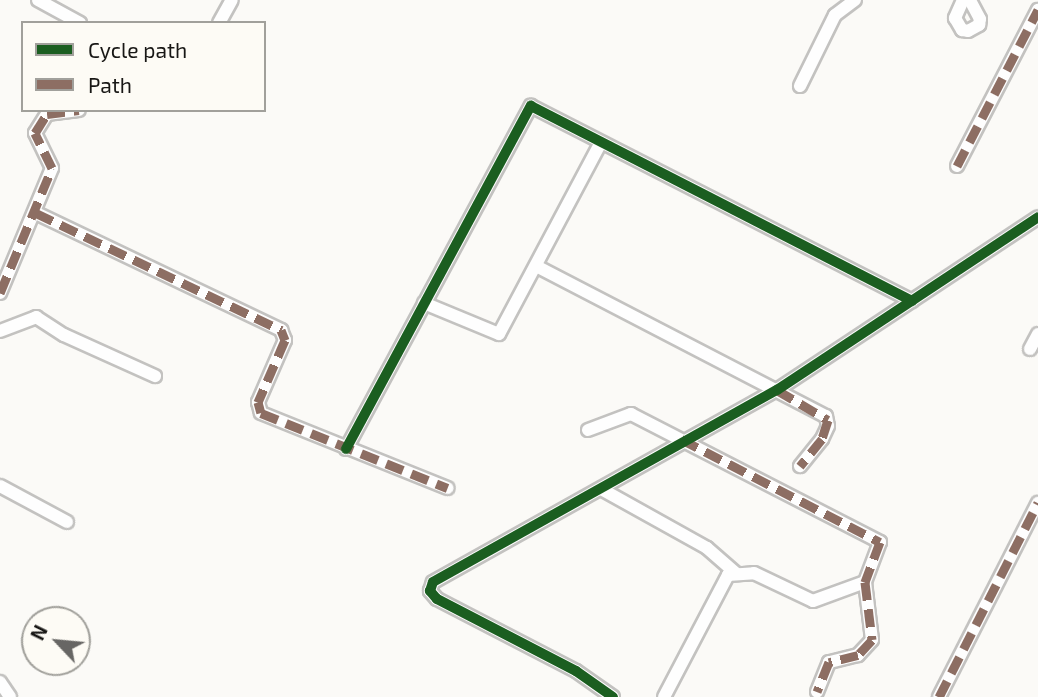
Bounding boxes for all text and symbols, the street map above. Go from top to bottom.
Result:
legend [21,21,266,112]
text: Cycle path [88,37,187,62]
text: Path [88,72,132,97]
north arrow [21,606,91,676]
text: N [25,621,52,644]

